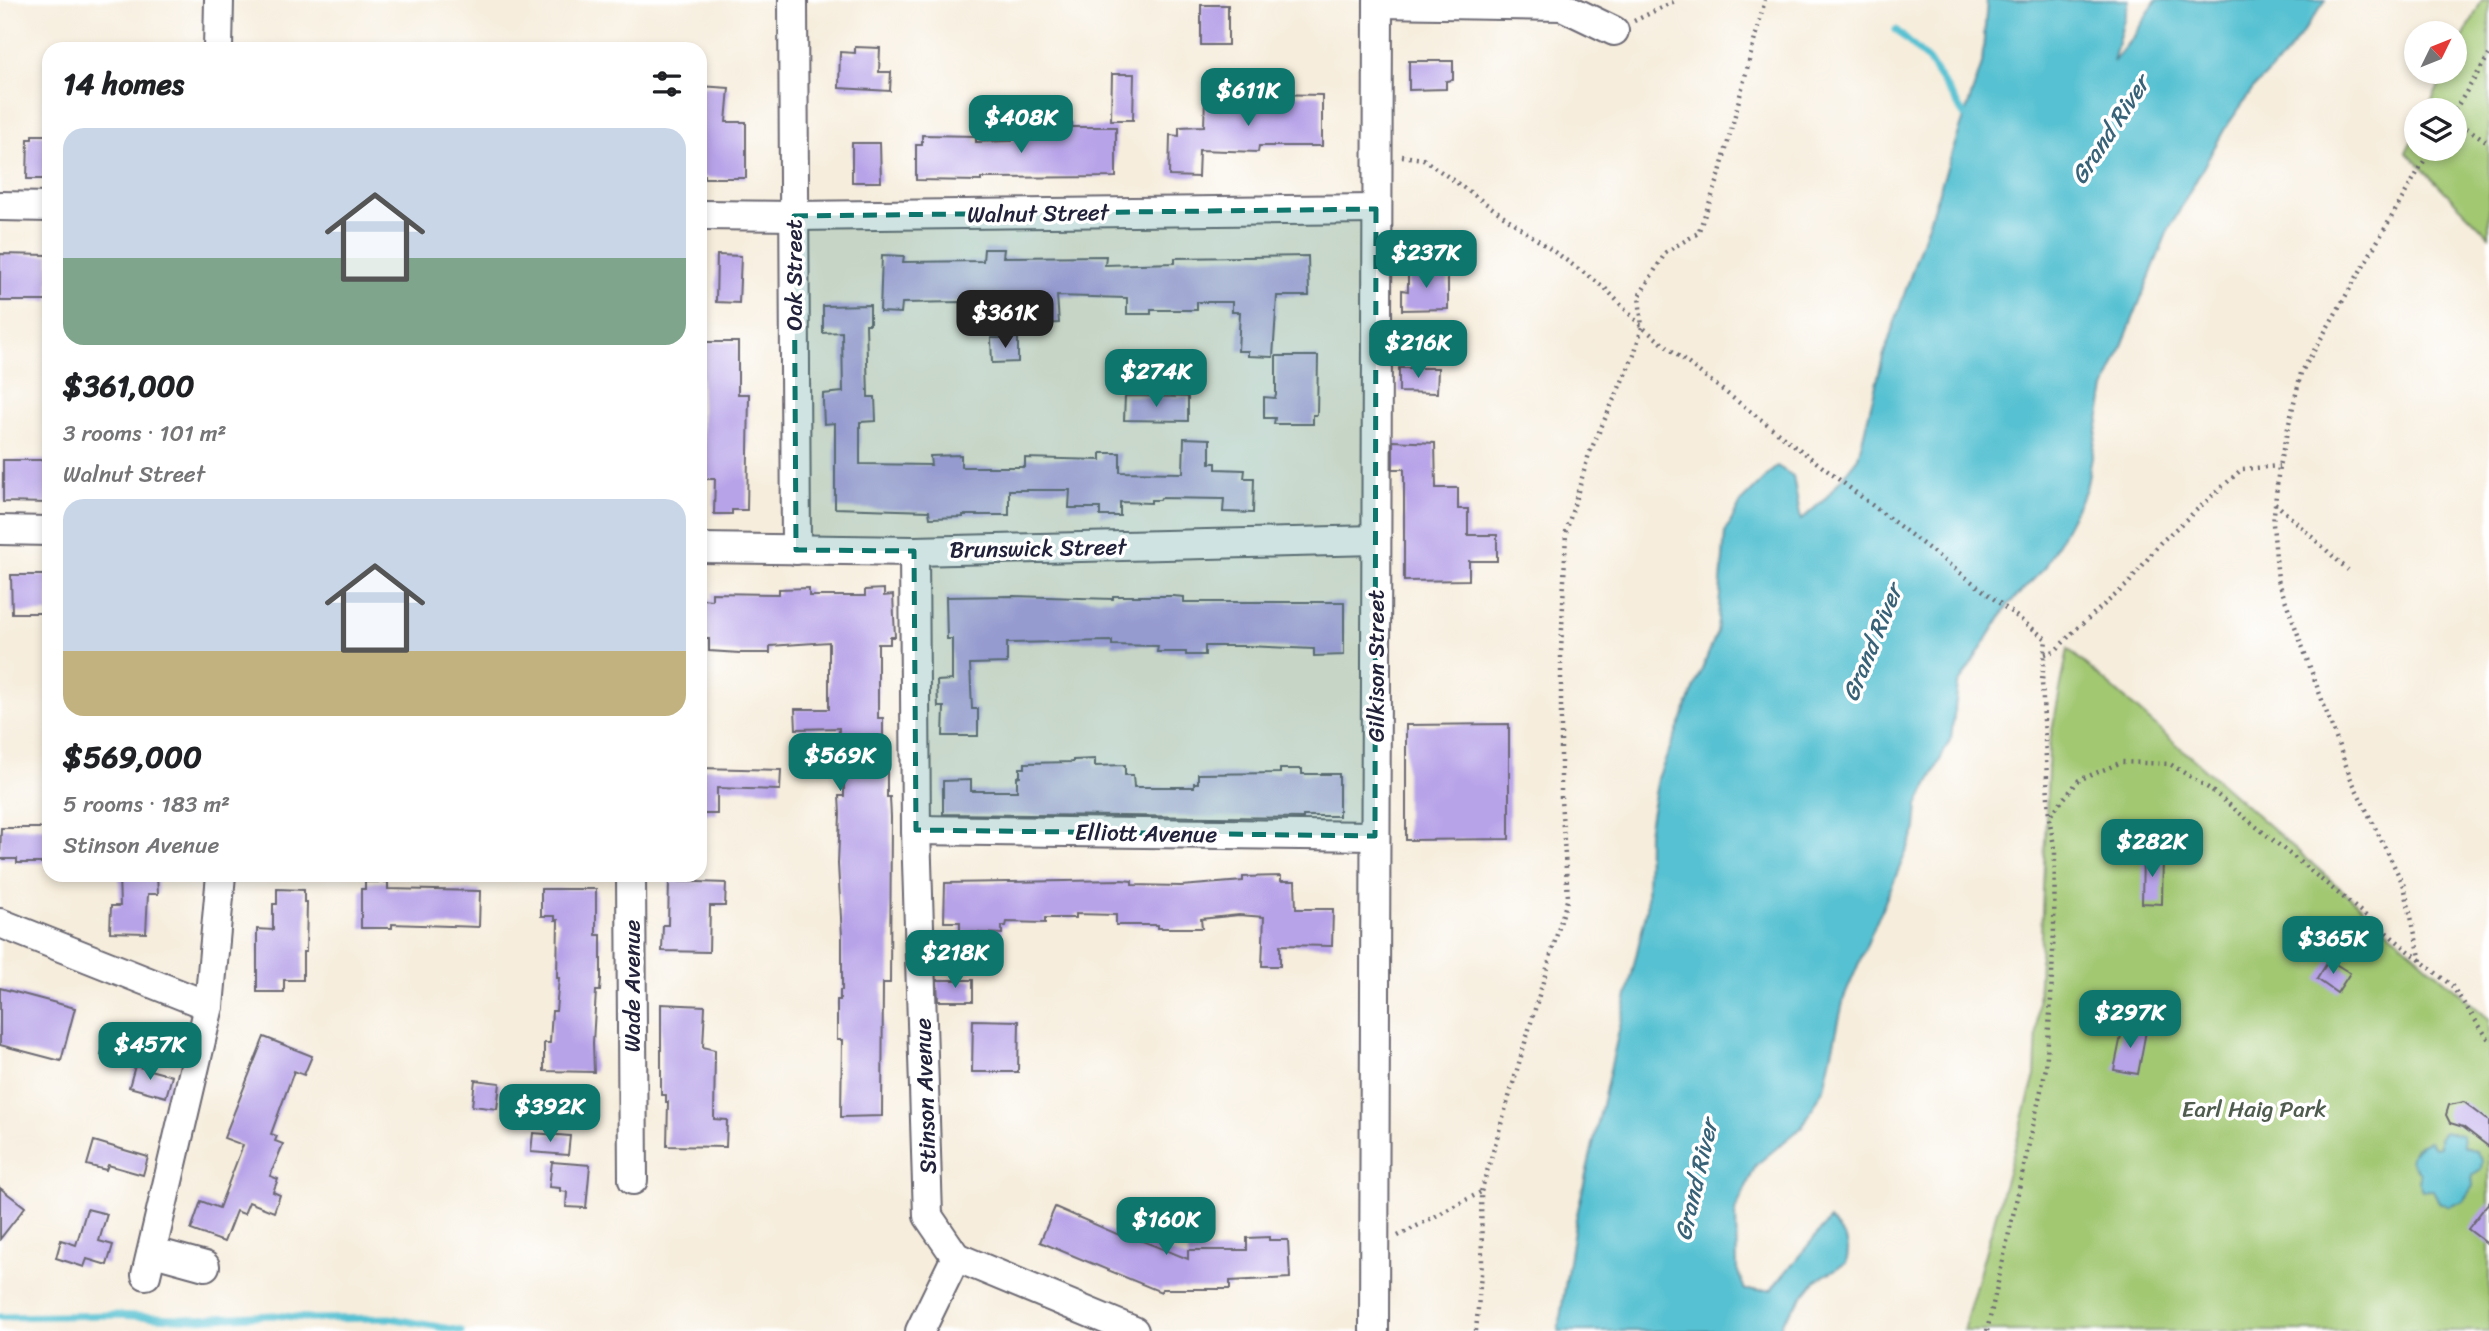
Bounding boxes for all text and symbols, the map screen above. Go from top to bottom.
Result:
north arrow [2404,21,2468,84]
map controls [2404,21,2467,161]
text: 14 homes [63,57,184,111]
water label: Grand River [2059,64,2163,193]
icon: filters [648,65,686,103]
pin: $611K [1199,68,1297,128]
text: $611K [1217,70,1279,111]
pin: $408K [972,96,1070,155]
text: $408K [985,97,1057,138]
button: layers [2404,98,2467,161]
icon: home [312,174,438,300]
street label: Walnut Street [967,192,1111,235]
street label: Oak Street [774,219,815,331]
pin: $237K [1377,230,1475,290]
text: $237K [1392,232,1460,273]
pin: $361K [956,290,1054,350]
text: $361K [972,292,1038,333]
pin: $216K [1369,320,1467,380]
text: $216K [1385,322,1451,363]
pin: $274K [1107,350,1205,409]
text: $274K [1121,351,1191,392]
text: $361,000 [63,359,195,413]
text: 3 rooms · 101 m² [63,413,227,454]
text: Walnut Street [63,454,205,495]
street label: Brunswick Street [949,526,1129,571]
icon: home [312,545,438,671]
water label: Grand River [1830,575,1916,708]
street label: Gilkison Street [1356,590,1397,742]
text: $569,000 [63,730,202,784]
pin: $569K [791,734,889,793]
text: $569K [805,735,875,776]
text: 5 rooms · 183 m² [63,784,230,825]
street label: Elliott Avenue [1074,812,1218,855]
pin: $282K [2103,820,2201,879]
text: $282K [2117,821,2187,862]
text: Stinson Avenue [63,825,219,866]
pin: $365K [2284,916,2382,976]
text: $365K [2298,918,2368,959]
street label: Wade Avenue [612,919,653,1052]
pin: $218K [906,930,1004,990]
text: $218K [922,932,988,973]
pin: $297K [2081,990,2179,1050]
text: $297K [2095,992,2165,1033]
street label: Stinson Avenue [902,1017,949,1175]
pin: $457K [101,1023,199,1082]
text: $457K [114,1024,186,1065]
pin: $392K [501,1084,599,1144]
text: $392K [515,1086,585,1127]
park label: Earl Haig Park [2182,1089,2326,1130]
water label: Grand River [1662,1112,1731,1244]
pin: $160K [1117,1198,1215,1257]
text: $160K [1133,1199,1199,1240]

